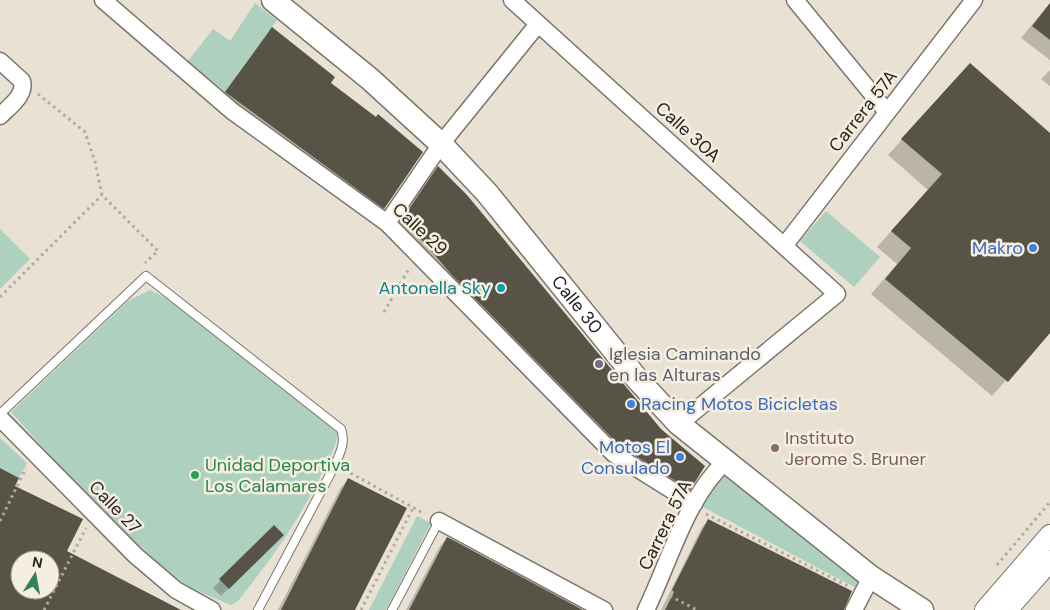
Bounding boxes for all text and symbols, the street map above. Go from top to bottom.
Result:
street label: Carrera 57A [823,65,903,157]
street label: Calle 30A [650,96,726,168]
street label: Calle 29 [387,197,453,261]
place label: Makro [972,236,1023,260]
marker: Makro [1027,242,1039,254]
street label: Calle 30 [546,270,608,339]
place label: Antonella Sky [379,276,491,300]
marker: Antonella Sky [495,282,507,294]
place label: Iglesia Caminando en las Alturas [609,342,761,387]
marker: Iglesia Caminando en las Alturas [593,358,605,370]
place label: Racing Motos Bicicletas [641,392,838,416]
marker: Racing Motos Bicicletas [625,398,637,410]
place label: Instituto Jerome S. Bruner [785,426,926,471]
place label: Motos El Consulado [581,435,670,480]
marker: Instituto Jerome S. Bruner [769,442,781,454]
marker: Motos El Consulado [674,451,686,463]
place label: Unidad Deportiva Los Calamares [205,453,350,498]
marker: Unidad Deportiva Los Calamares [189,469,201,481]
street label: Calle 27 [84,475,146,539]
street label: Carrera 57A [633,476,697,574]
north arrow [10,550,60,600]
text: N [31,552,44,572]

